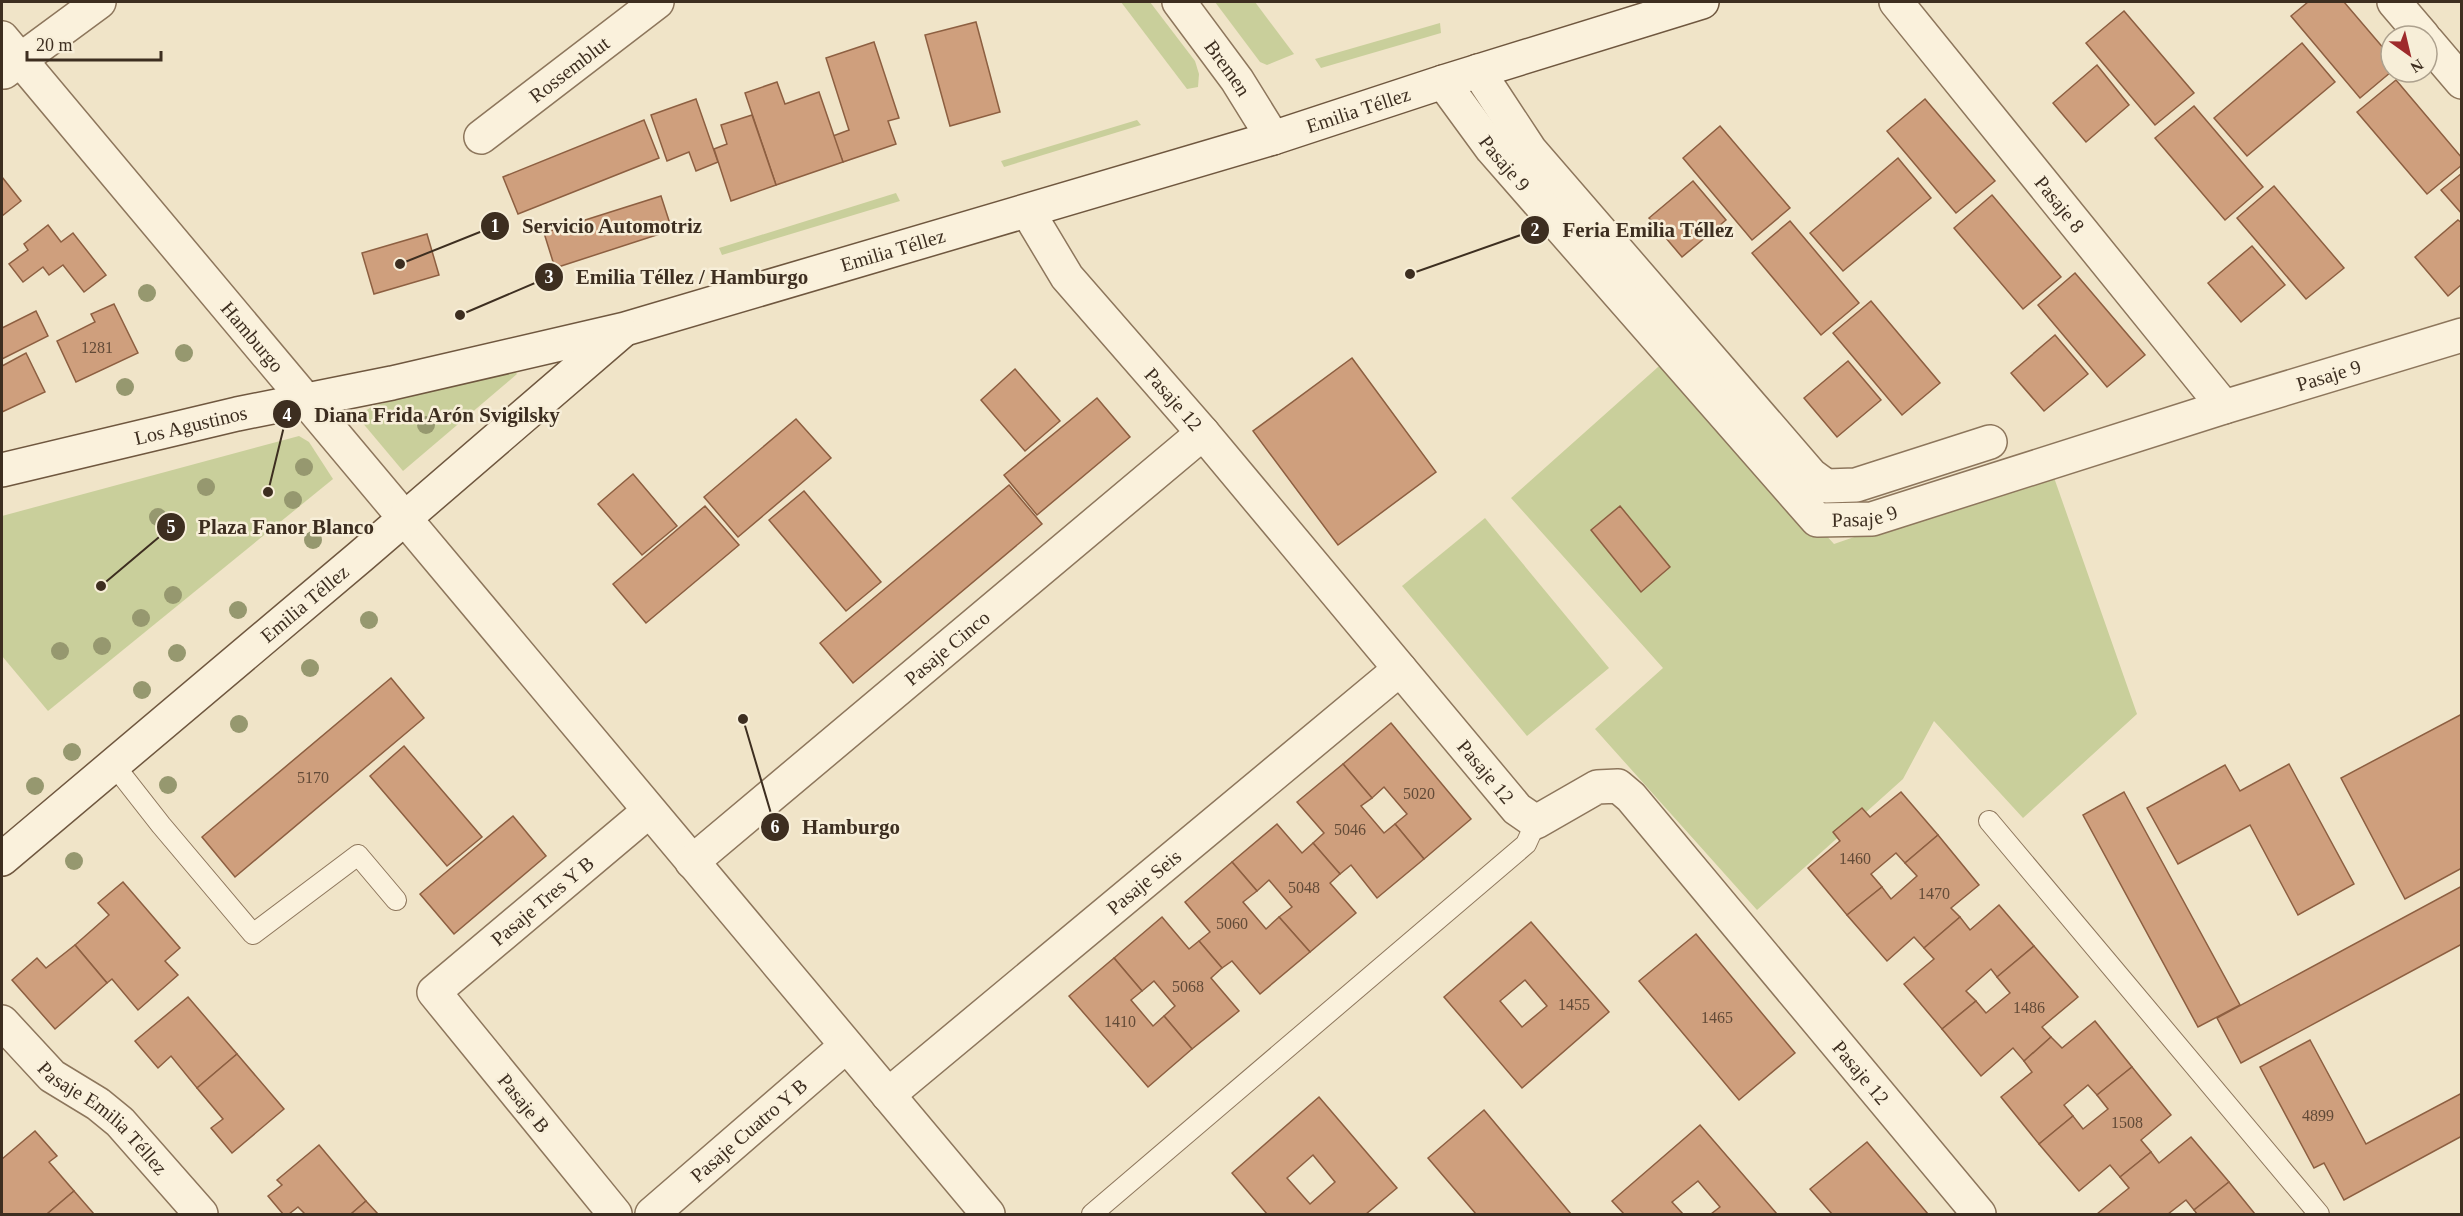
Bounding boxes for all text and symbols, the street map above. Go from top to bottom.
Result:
scale bar [27,24,160,62]
north arrow [2379,24,2439,84]
street label: Rossemblut [525,32,614,107]
text: 20 m [36,35,73,55]
street label: Bremen [1200,36,1255,100]
text: N [2407,56,2427,77]
street label: Emilia Téllez [1303,83,1413,137]
street label: Pasaje 9 [1475,131,1535,195]
street label: Pasaje 8 [2030,171,2089,237]
callout: Servicio Automotriz [480,206,715,245]
callout: Feria Emilia Téllez [1520,211,1746,250]
text: Servicio Automotriz [522,214,702,238]
text: 1 [491,216,500,236]
text: Feria Emilia Téllez [1562,218,1734,242]
text: 2 [1531,220,1540,240]
street label: Emilia Téllez [838,224,948,276]
callout: Emilia Téllez / Hamburgo [534,257,821,296]
text: Emilia Téllez / Hamburgo [576,265,808,289]
text: 3 [545,267,554,287]
street label: Hamburgo [217,297,288,377]
house number: 1281 [81,339,113,356]
street label: Pasaje 9 [2294,355,2364,395]
street label: Pasaje 12 [1140,363,1207,435]
callout: Diana Frida Arón Svigilsky [272,395,573,434]
street label: Los Agustinos [132,401,249,449]
text: Diana Frida Arón Svigilsky [314,403,560,427]
text: 4 [283,405,292,425]
street label: Pasaje 9 [1831,501,1900,531]
callout: Plaza Fanor Blanco [156,507,386,546]
text: Plaza Fanor Blanco [198,515,374,539]
text: 5 [167,517,176,537]
street label: Emilia Téllez [256,560,353,647]
street label: Pasaje Cinco [900,606,994,690]
street label: Pasaje 12 [1453,735,1519,808]
house number: 5170 [297,769,329,786]
house number: 5020 [1403,785,1435,802]
callout: Hamburgo [760,807,912,846]
text: Hamburgo [802,815,900,839]
text: 6 [771,817,780,837]
house number: 5046 [1334,821,1366,838]
street label: Pasaje Seis [1103,845,1186,919]
house number: 1460 [1839,850,1871,867]
street label: Pasaje Tres Y B [487,852,598,950]
house number: 5048 [1288,879,1320,896]
house number: 1470 [1918,885,1950,902]
house number: 5060 [1216,915,1248,932]
house number: 5068 [1172,978,1204,995]
house number: 1455 [1558,996,1590,1013]
house number: 1486 [2013,999,2045,1016]
house number: 1465 [1701,1009,1733,1026]
house number: 1410 [1104,1013,1136,1030]
street label: Pasaje 12 [1828,1036,1894,1109]
street label: Pasaje Emilia Téllez [33,1057,172,1179]
street label: Pasaje B [493,1069,554,1138]
street label: Pasaje Cuatro Y B [686,1074,812,1187]
house number: 4899 [2302,1107,2334,1124]
house number: 1508 [2111,1114,2143,1131]

